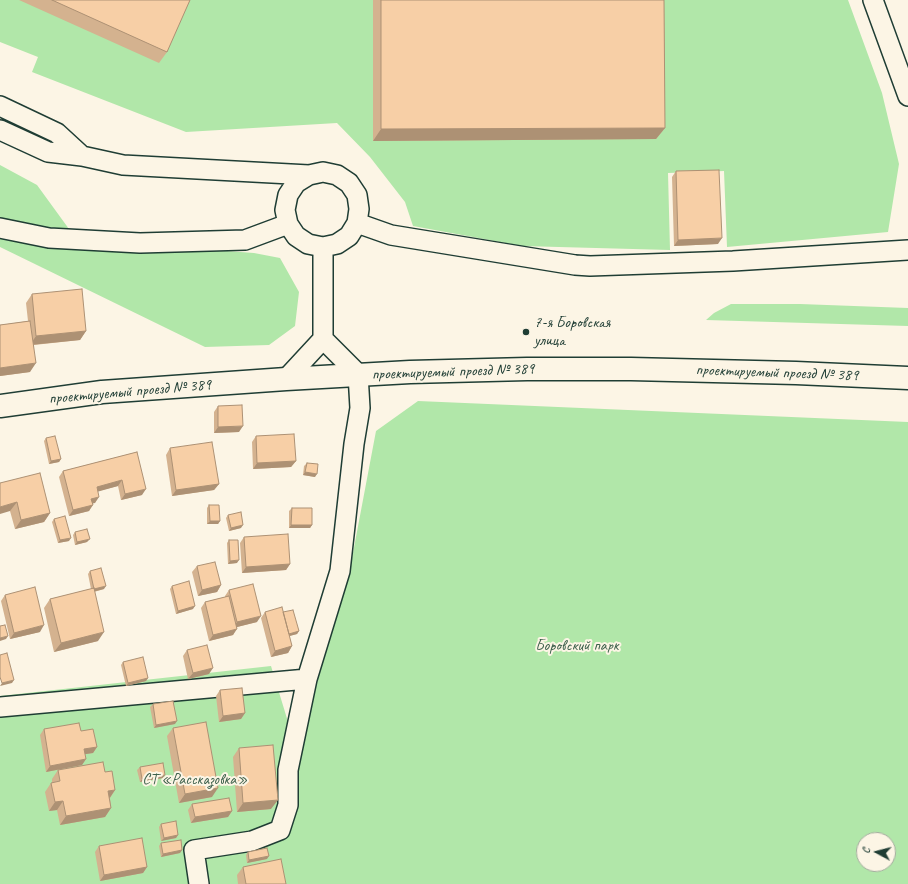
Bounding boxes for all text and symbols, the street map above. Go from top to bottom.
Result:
place label: 7-я Боровская улица [534,313,610,351]
marker: 7-я Боровская улица [521,327,531,337]
street label: проектируемый проезд № 389 [371,360,535,384]
street label: проектируемый проезд № 389 [695,361,859,385]
street label: проектируемый проезд № 389 [48,375,212,409]
park label: Боровский парк [535,636,619,656]
park label: СТ «Рассказовка» [142,770,248,790]
north arrow [856,832,896,872]
text: С [858,847,872,854]

